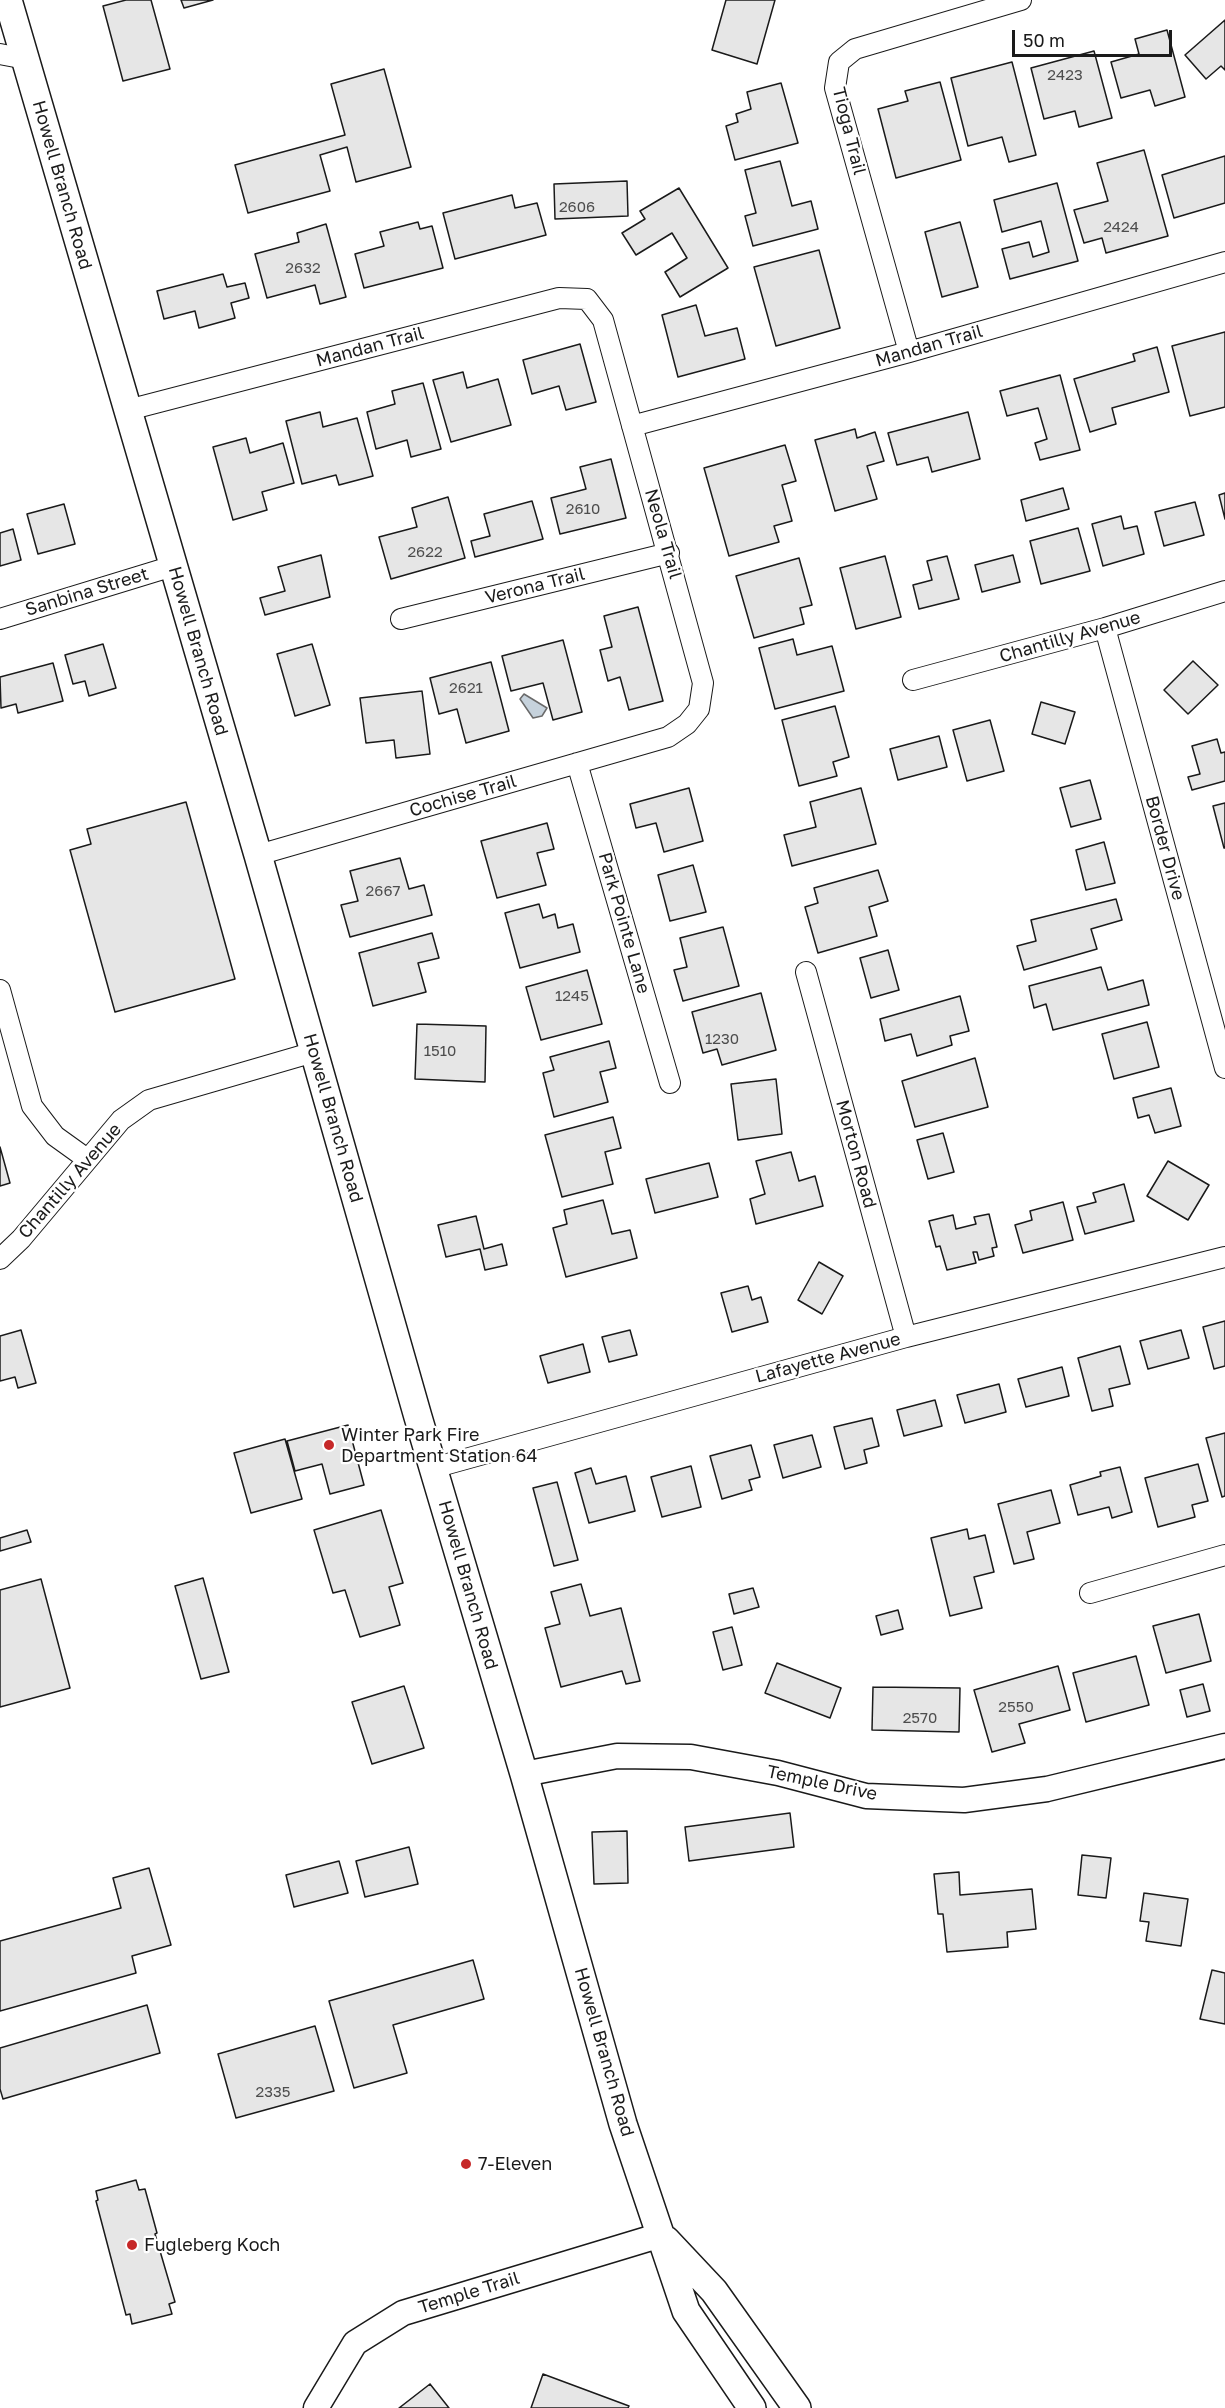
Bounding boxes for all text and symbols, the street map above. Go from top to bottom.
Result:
scale bar [1015,18,1176,56]
text: 50 m [1023,29,1065,51]
house number: 2423 [1047,66,1083,84]
street label: Tioga Trail [828,85,870,177]
street label: Howell Branch Road [28,98,96,272]
house number: 2606 [559,198,595,216]
house number: 2424 [1103,218,1139,236]
house number: 2632 [285,259,321,277]
street label: Mandan Trail [873,320,985,372]
street label: Mandan Trail [314,322,426,372]
street label: Neola Trail [640,487,686,581]
house number: 2610 [566,500,600,518]
house number: 2622 [407,543,443,561]
street label: Sanbina Street [23,563,151,621]
street label: Verona Trail [483,563,587,609]
street label: Howell Branch Road [164,564,232,738]
street label: Chantilly Avenue [997,607,1143,667]
house number: 2621 [449,679,483,697]
street label: Cochise Trail [407,770,519,822]
street label: Border Drive [1141,793,1189,903]
street label: Park Pointe Lane [594,850,654,996]
house number: 2667 [366,882,400,900]
house number: 1245 [555,987,589,1005]
house number: 1230 [705,1030,739,1048]
street label: Howell Branch Road [299,1031,367,1205]
house number: 1510 [424,1042,456,1060]
street label: Morton Road [831,1097,881,1211]
street label: Chantilly Avenue [14,1119,126,1243]
street label: Lafayette Avenue [753,1328,903,1388]
place label: Winter Park Fire Department Station 64 [341,1424,537,1466]
marker: Winter Park Fire Department Station 64 [322,1438,336,1452]
street label: Howell Branch Road [434,1498,502,1672]
house number: 2550 [998,1698,1034,1716]
house number: 2570 [903,1709,937,1727]
street label: Temple Drive [765,1761,879,1805]
street label: Howell Branch Road [570,1965,638,2139]
house number: 2335 [256,2083,290,2101]
place label: 7-Eleven [478,2153,552,2175]
marker: 7-Eleven [459,2157,473,2171]
place label: Fugleberg Koch [144,2234,280,2256]
marker: Fugleberg Koch [125,2238,139,2252]
street label: Temple Trail [416,2267,522,2319]

